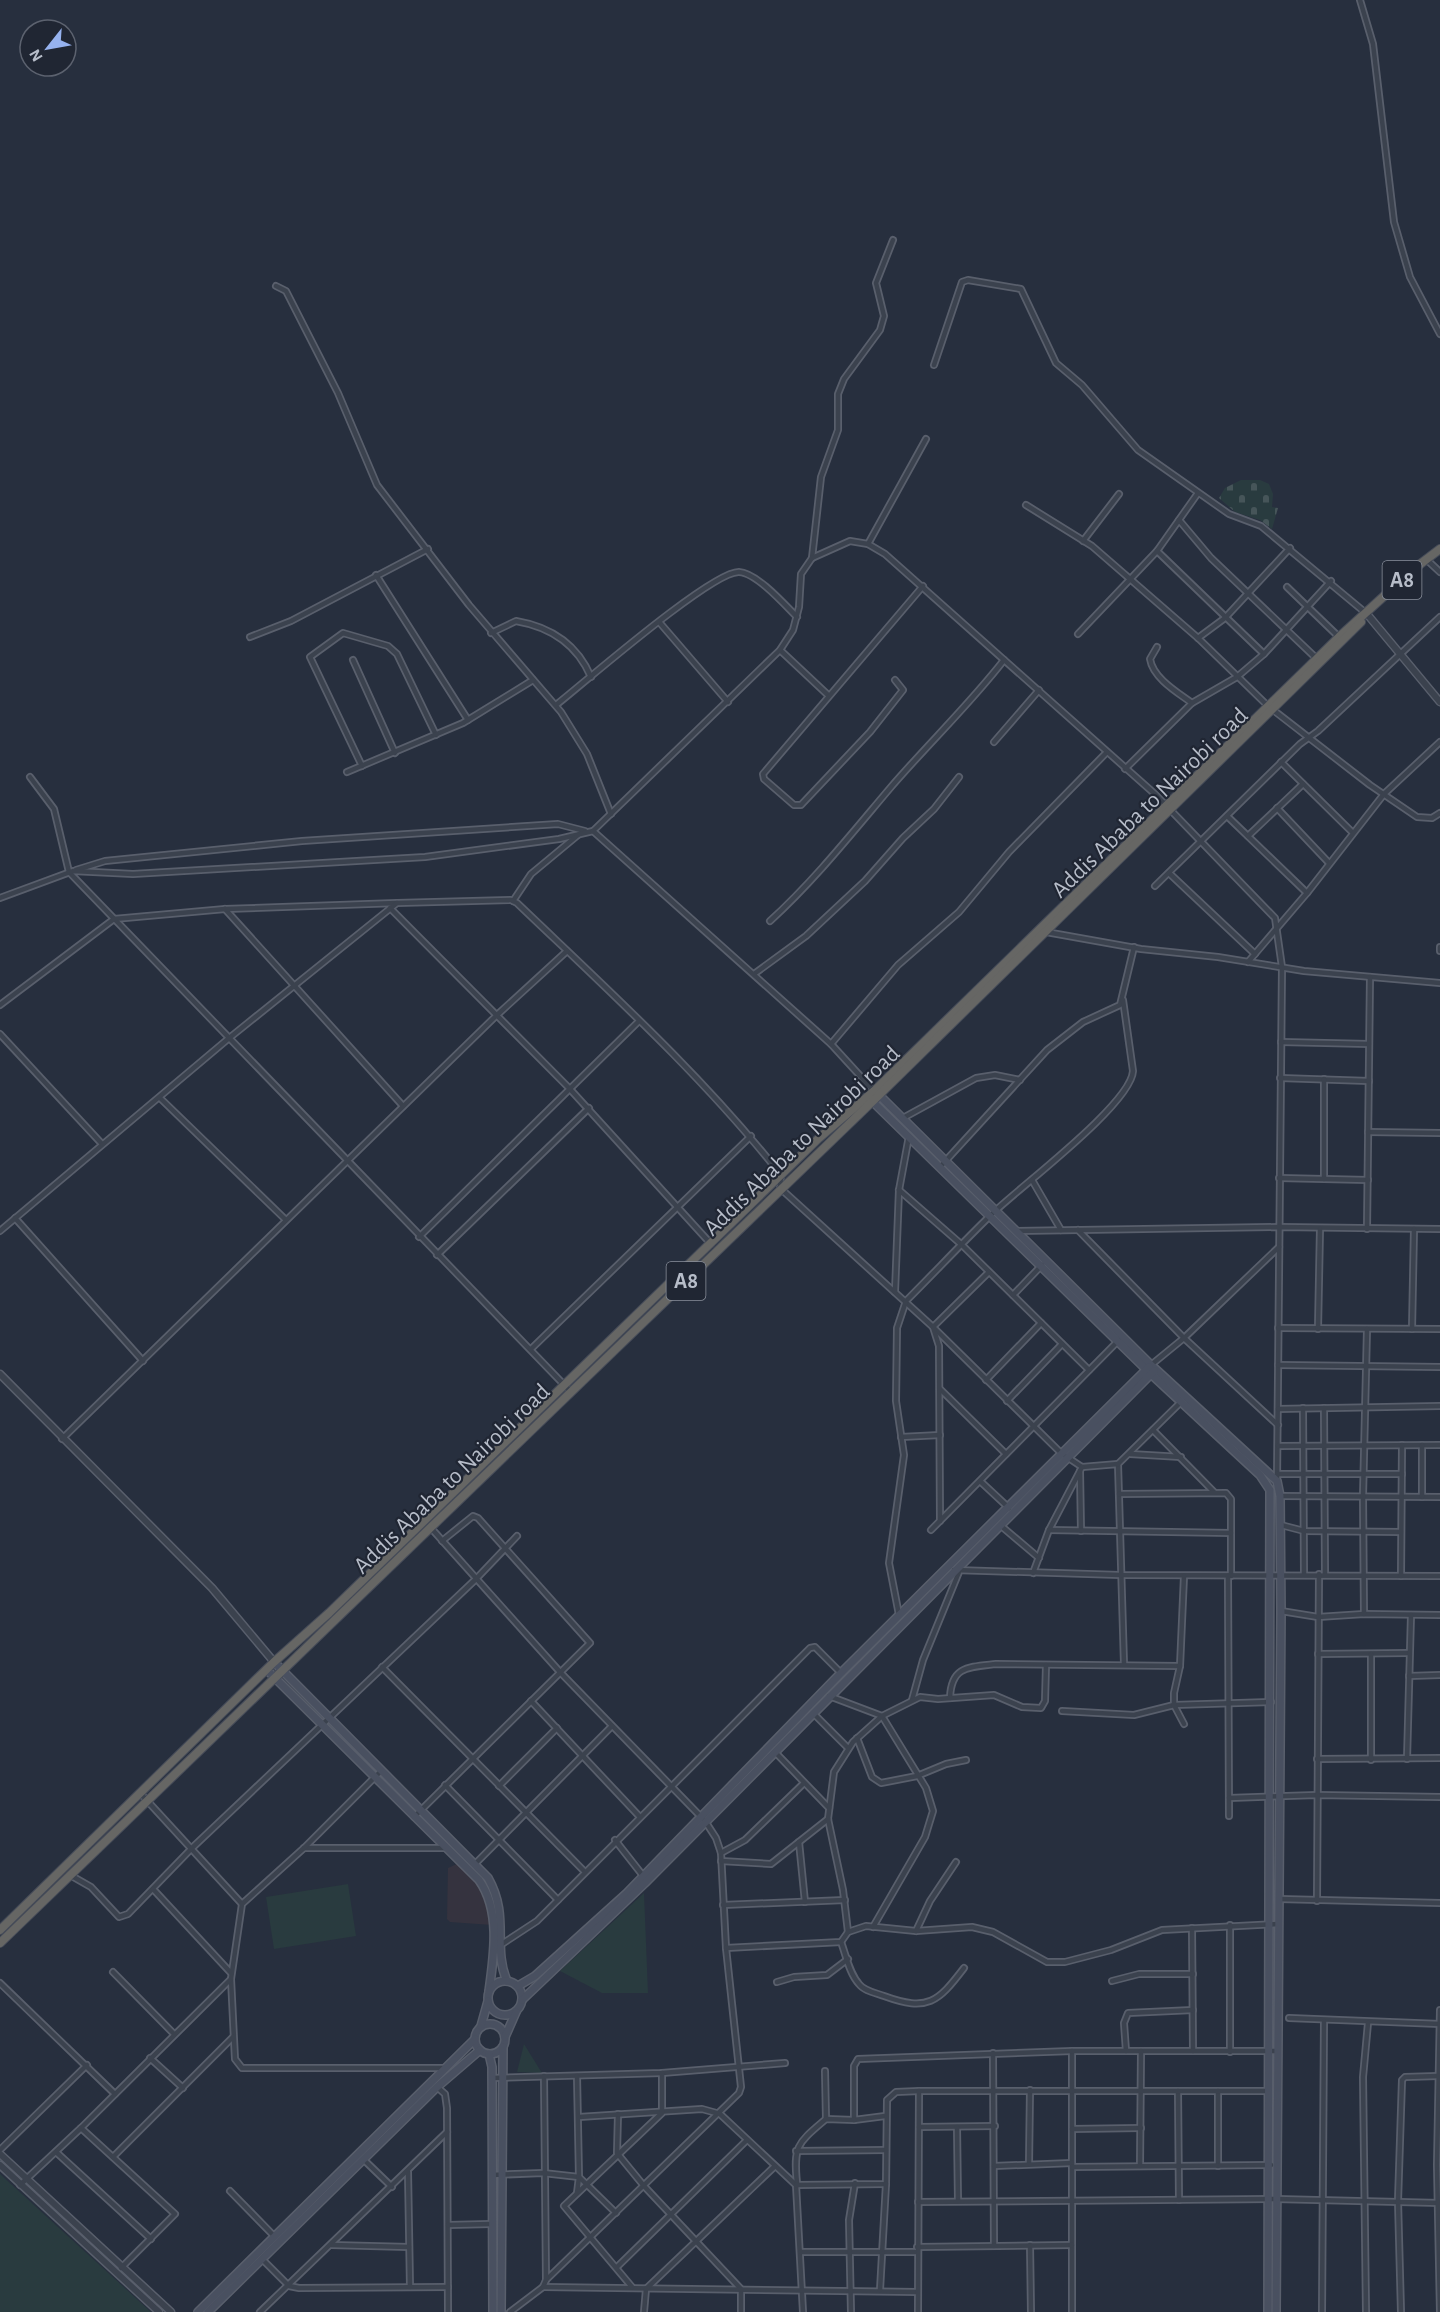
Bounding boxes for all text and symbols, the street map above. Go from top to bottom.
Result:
north arrow [18,18,78,78]
text: N [26,46,46,64]
road number: A8 [1382,561,1422,599]
street label: Addis Ababa to Nairobi road [1047,703,1253,903]
street label: Addis Ababa to Nairobi road [699,1041,905,1241]
road number: A8 [666,1262,706,1300]
street label: Addis Ababa to Nairobi road [349,1379,555,1579]

